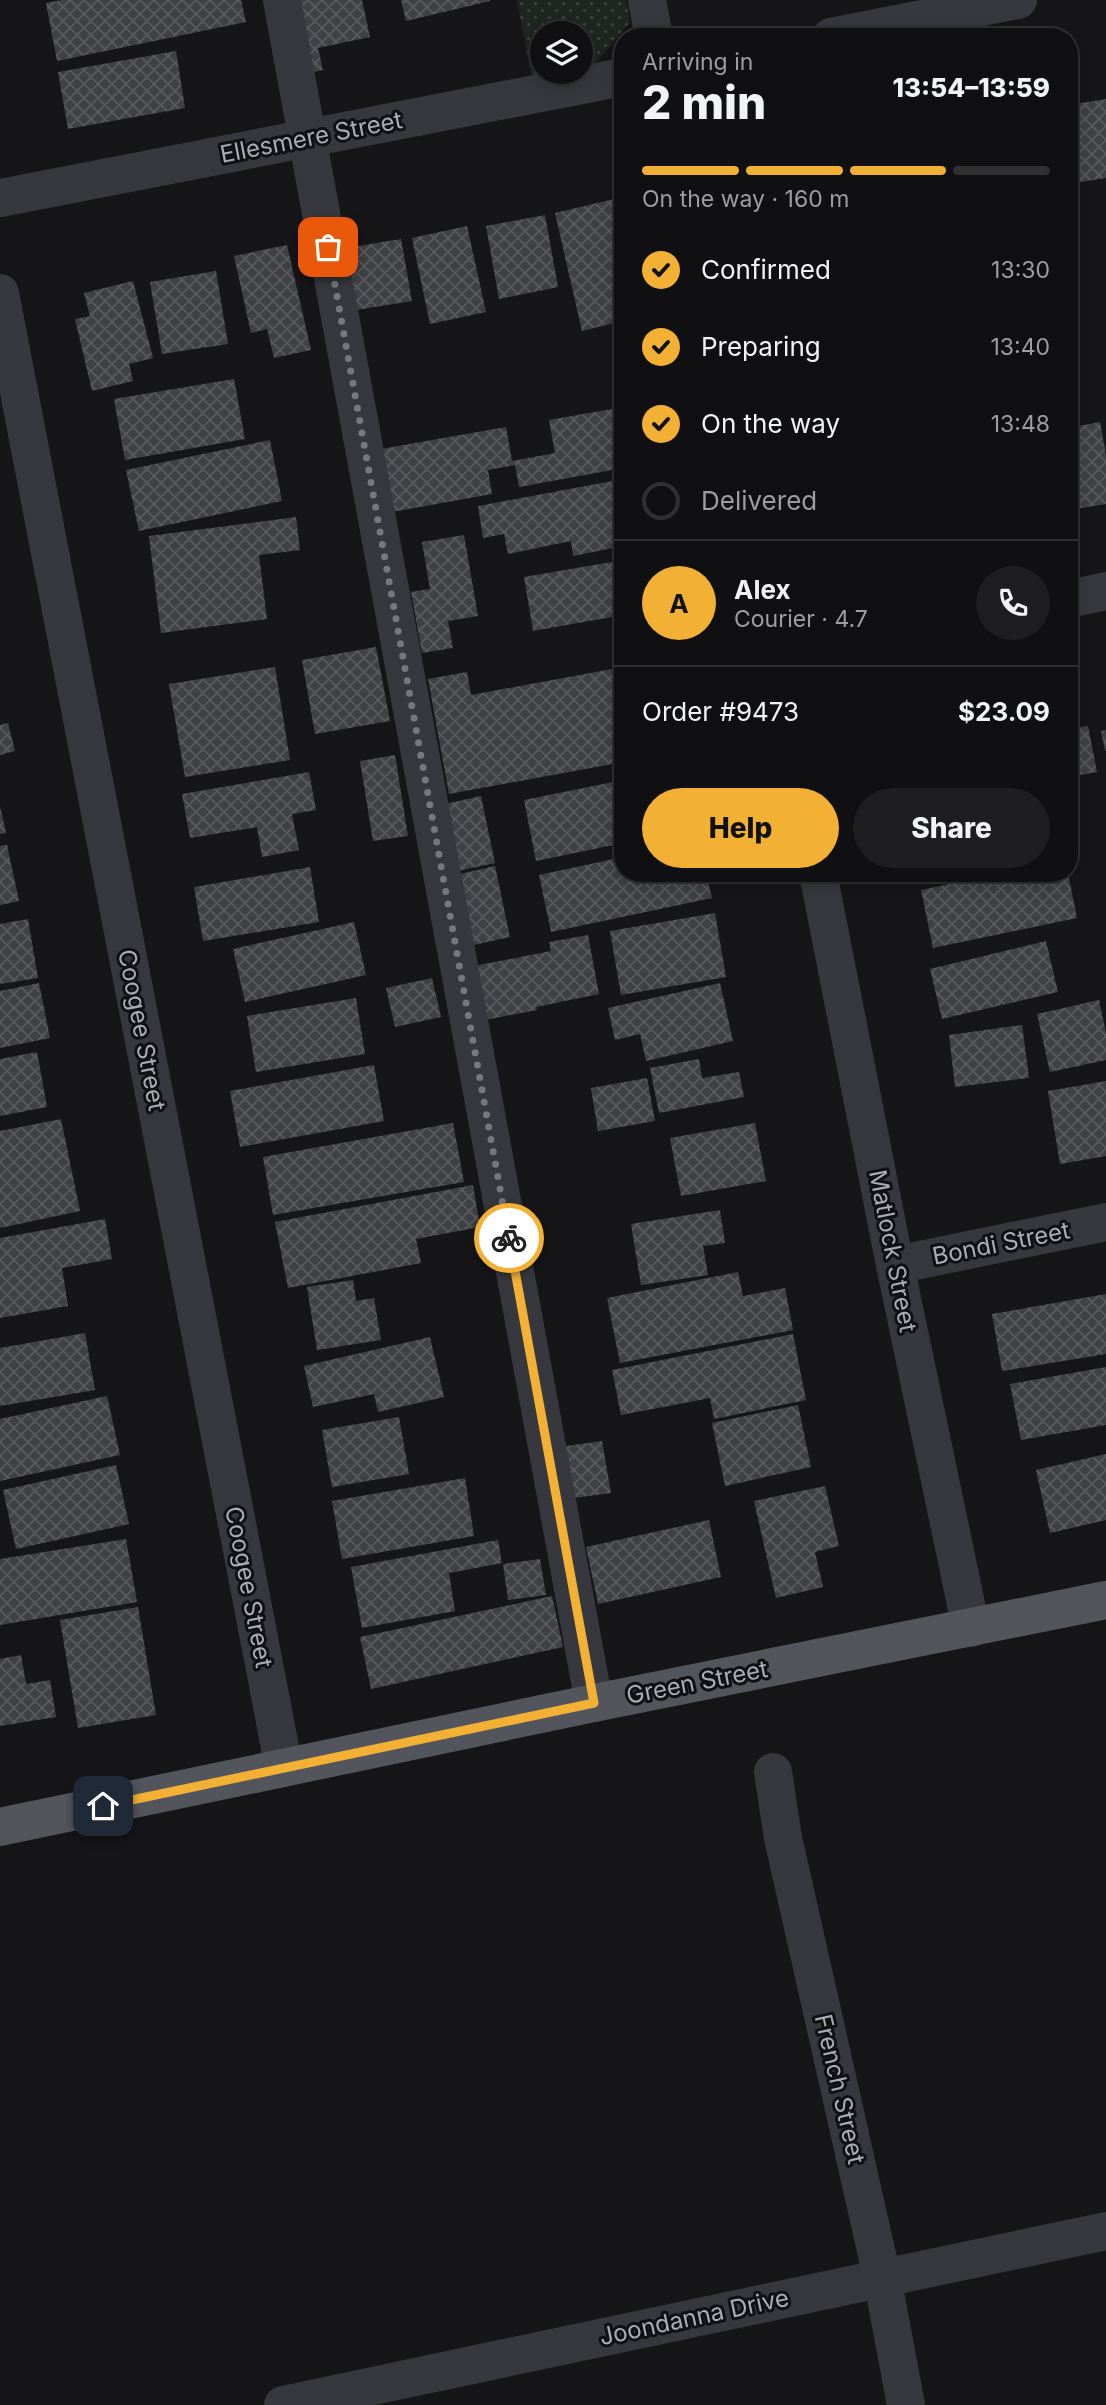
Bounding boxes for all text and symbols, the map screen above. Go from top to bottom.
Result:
map controls [530,21,593,84]
button: layers [530,21,593,84]
text: Arriving in [642,48,753,76]
text: 13:54–13:59 [893,72,1050,103]
text: 2 min [642,74,766,130]
street label: Ellesmere Street [218,105,405,169]
text: On the way · 160 m [642,185,849,213]
pin [298,217,358,277]
icon: bag [309,228,347,266]
icon: check [642,251,680,289]
text: Confirmed [701,254,831,285]
text: 13:30 [991,256,1050,284]
icon: check [642,328,680,366]
text: Preparing [701,331,821,362]
text: 13:40 [990,333,1050,361]
icon: check [642,405,680,443]
text: On the way [701,408,840,439]
text: 13:48 [991,410,1050,438]
text: Delivered [701,485,817,516]
button: phone [976,566,1050,640]
text: Alex [734,574,791,605]
text: A [669,588,689,619]
text: Courier · 4.7 [734,605,868,633]
text: Order #9473 [642,696,799,727]
text: $23.09 [958,696,1050,727]
button: Help [642,788,839,868]
button: Share [853,788,1050,868]
street label: Coogee Street [112,947,172,1113]
street label: Matlock Street [863,1167,923,1335]
courier [474,1203,544,1273]
street label: Bondi Street [930,1215,1072,1271]
icon: bike [490,1219,528,1257]
street label: Coogee Street [219,1504,279,1670]
street label: Green Street [624,1654,770,1710]
pin [73,1776,133,1836]
icon: home [84,1787,122,1825]
street label: French Street [809,2011,871,2167]
street label: Joondanna Drive [597,2283,791,2351]

